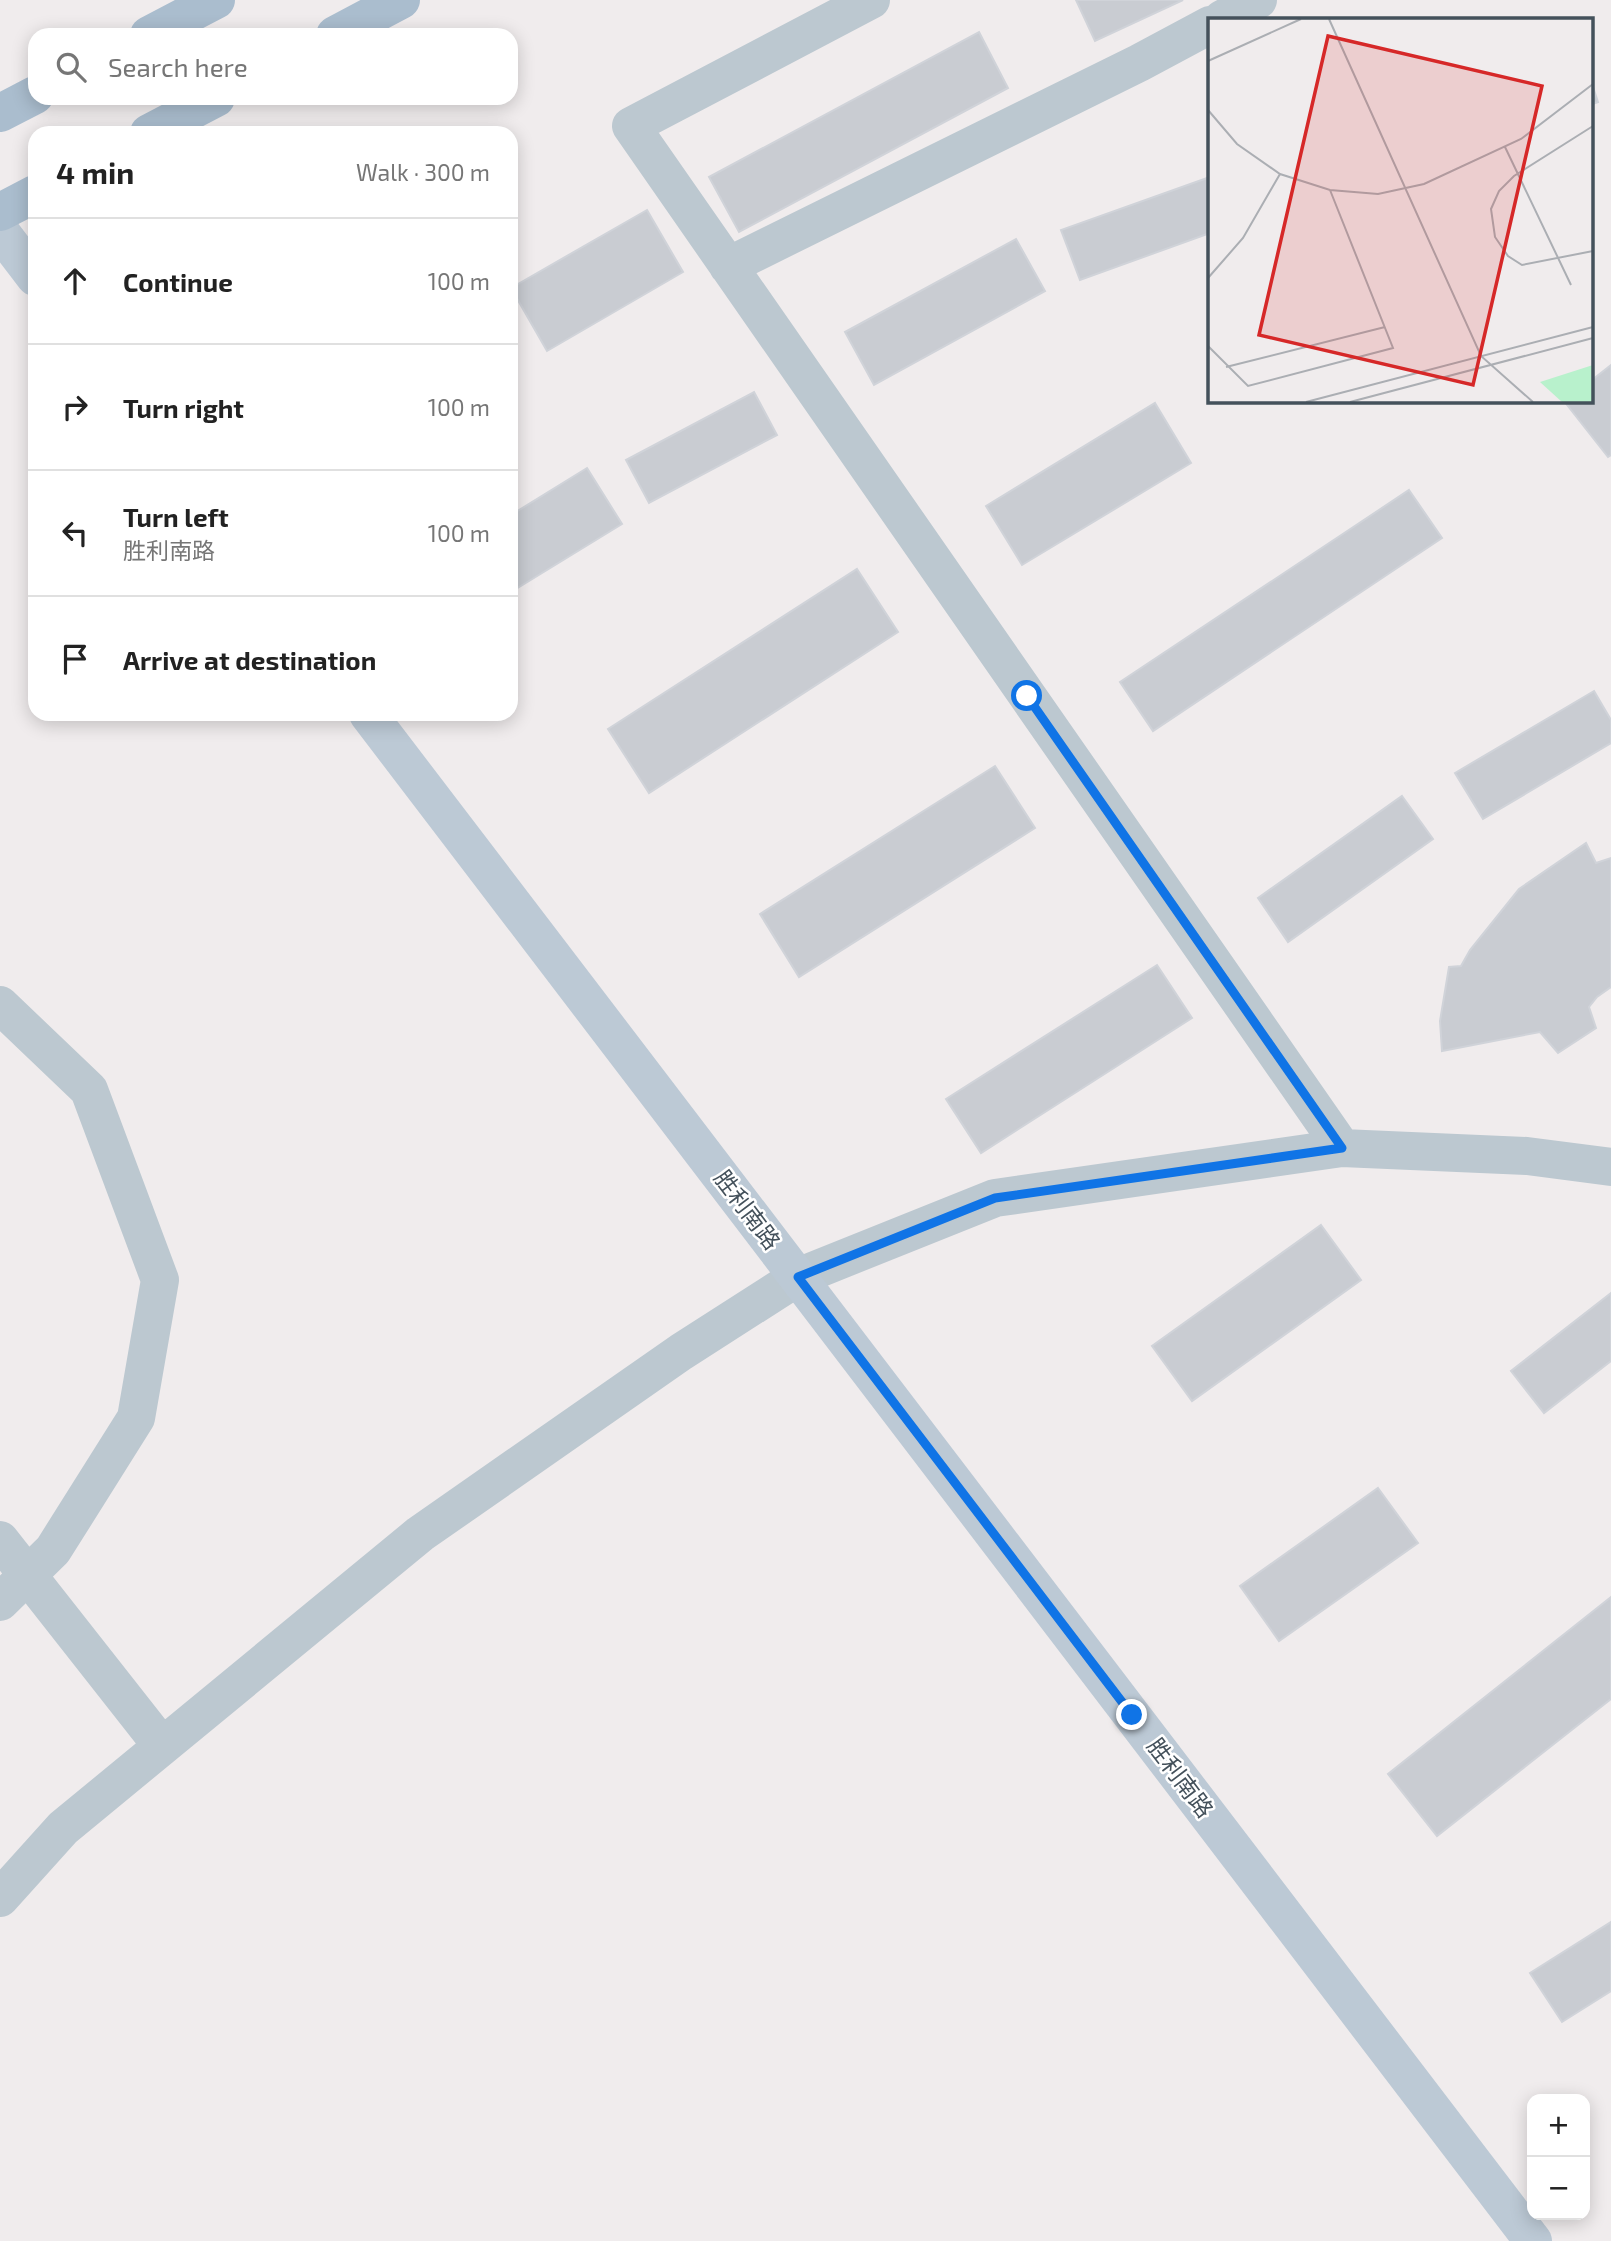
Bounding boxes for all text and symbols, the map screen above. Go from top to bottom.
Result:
inset map [1208,18,1594,402]
search box [28,28,518,105]
icon: search [52,48,90,86]
text: Search here [108,51,248,82]
text: 4 min [56,154,134,190]
text: Walk · 300 m [356,158,490,186]
icon: ahead [56,262,94,300]
text: Continue [123,266,233,297]
text: 100 m [428,267,490,295]
icon: right [56,388,94,426]
text: Turn right [123,392,244,423]
text: 100 m [428,393,490,421]
text: Turn left [123,501,229,532]
icon: left [56,514,94,552]
text: 100 m [428,519,490,547]
text: 胜利南路 [123,536,215,564]
icon: arrive [56,640,94,678]
text: Arrive at destination [123,644,376,675]
route start [1011,680,1042,711]
street label: 胜利南路 [709,1164,787,1255]
route end [1116,1699,1147,1730]
street label: 胜利南路 [1142,1732,1220,1823]
map controls [1527,2094,1590,2220]
button: + [1527,2094,1590,2157]
button: − [1527,2157,1590,2220]

